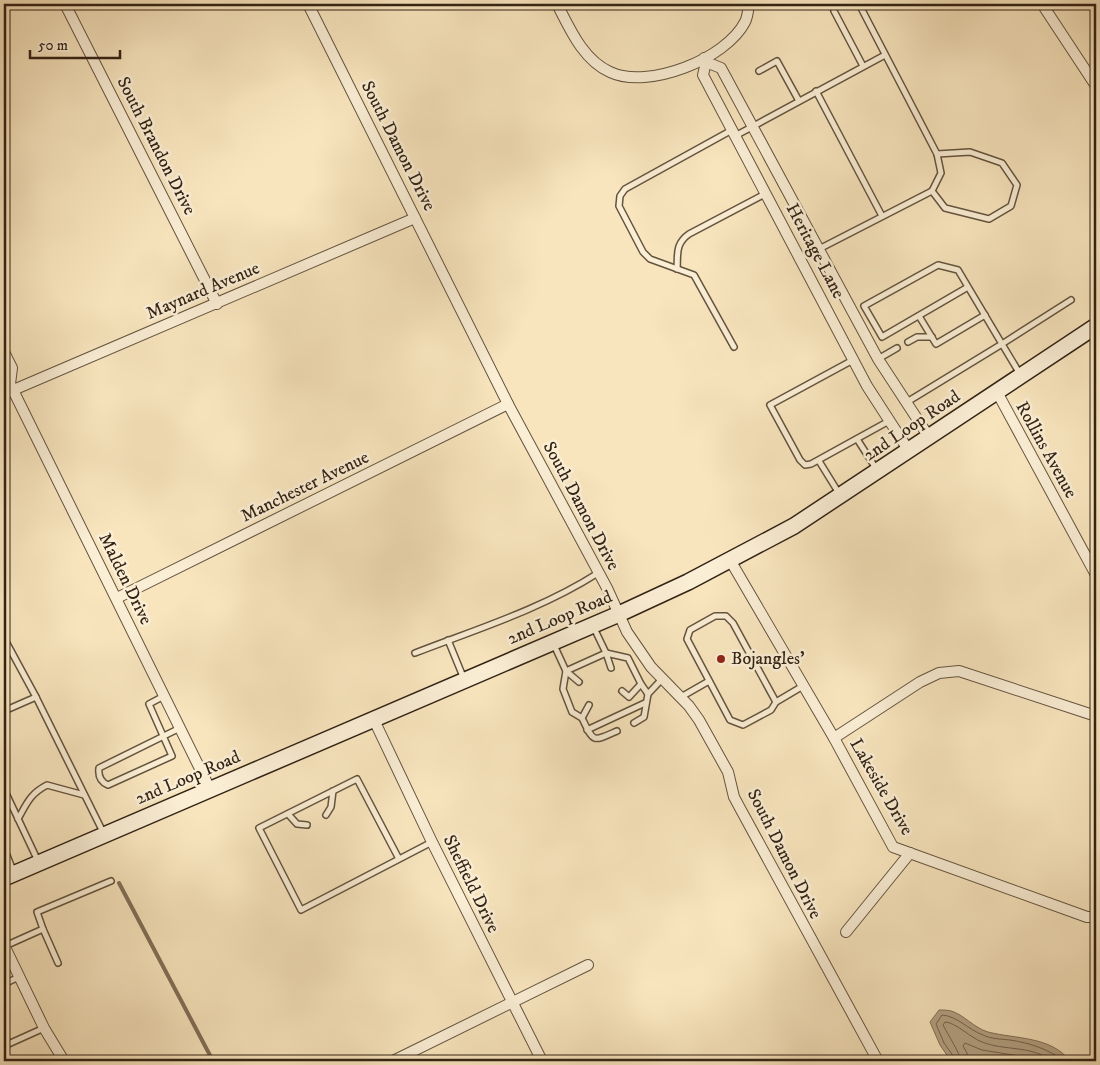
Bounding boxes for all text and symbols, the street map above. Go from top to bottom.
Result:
scale bar [30,28,120,60]
text: 50 m [38,36,68,55]
street label: South Brandon Drive [112,73,200,219]
street label: South Damon Drive [356,77,440,215]
street label: Heritage Lane [781,200,849,302]
street label: Maynard Avenue [143,257,263,325]
street label: 2nd Loop Road [860,386,964,466]
street label: Rollins Avenue [1010,398,1082,502]
street label: South Damon Drive [538,438,624,574]
street label: Manchester Avenue [237,446,373,528]
street label: Malden Drive [93,530,157,628]
street label: 2nd Loop Road [504,586,616,650]
place label: Bojangles' [731,648,805,670]
marker: Bojangles' [715,653,727,665]
street label: Lakeside Drive [845,735,917,839]
street label: 2nd Loop Road [132,746,244,810]
street label: South Damon Drive [742,785,826,923]
street label: Sheffield Drive [438,832,504,936]

